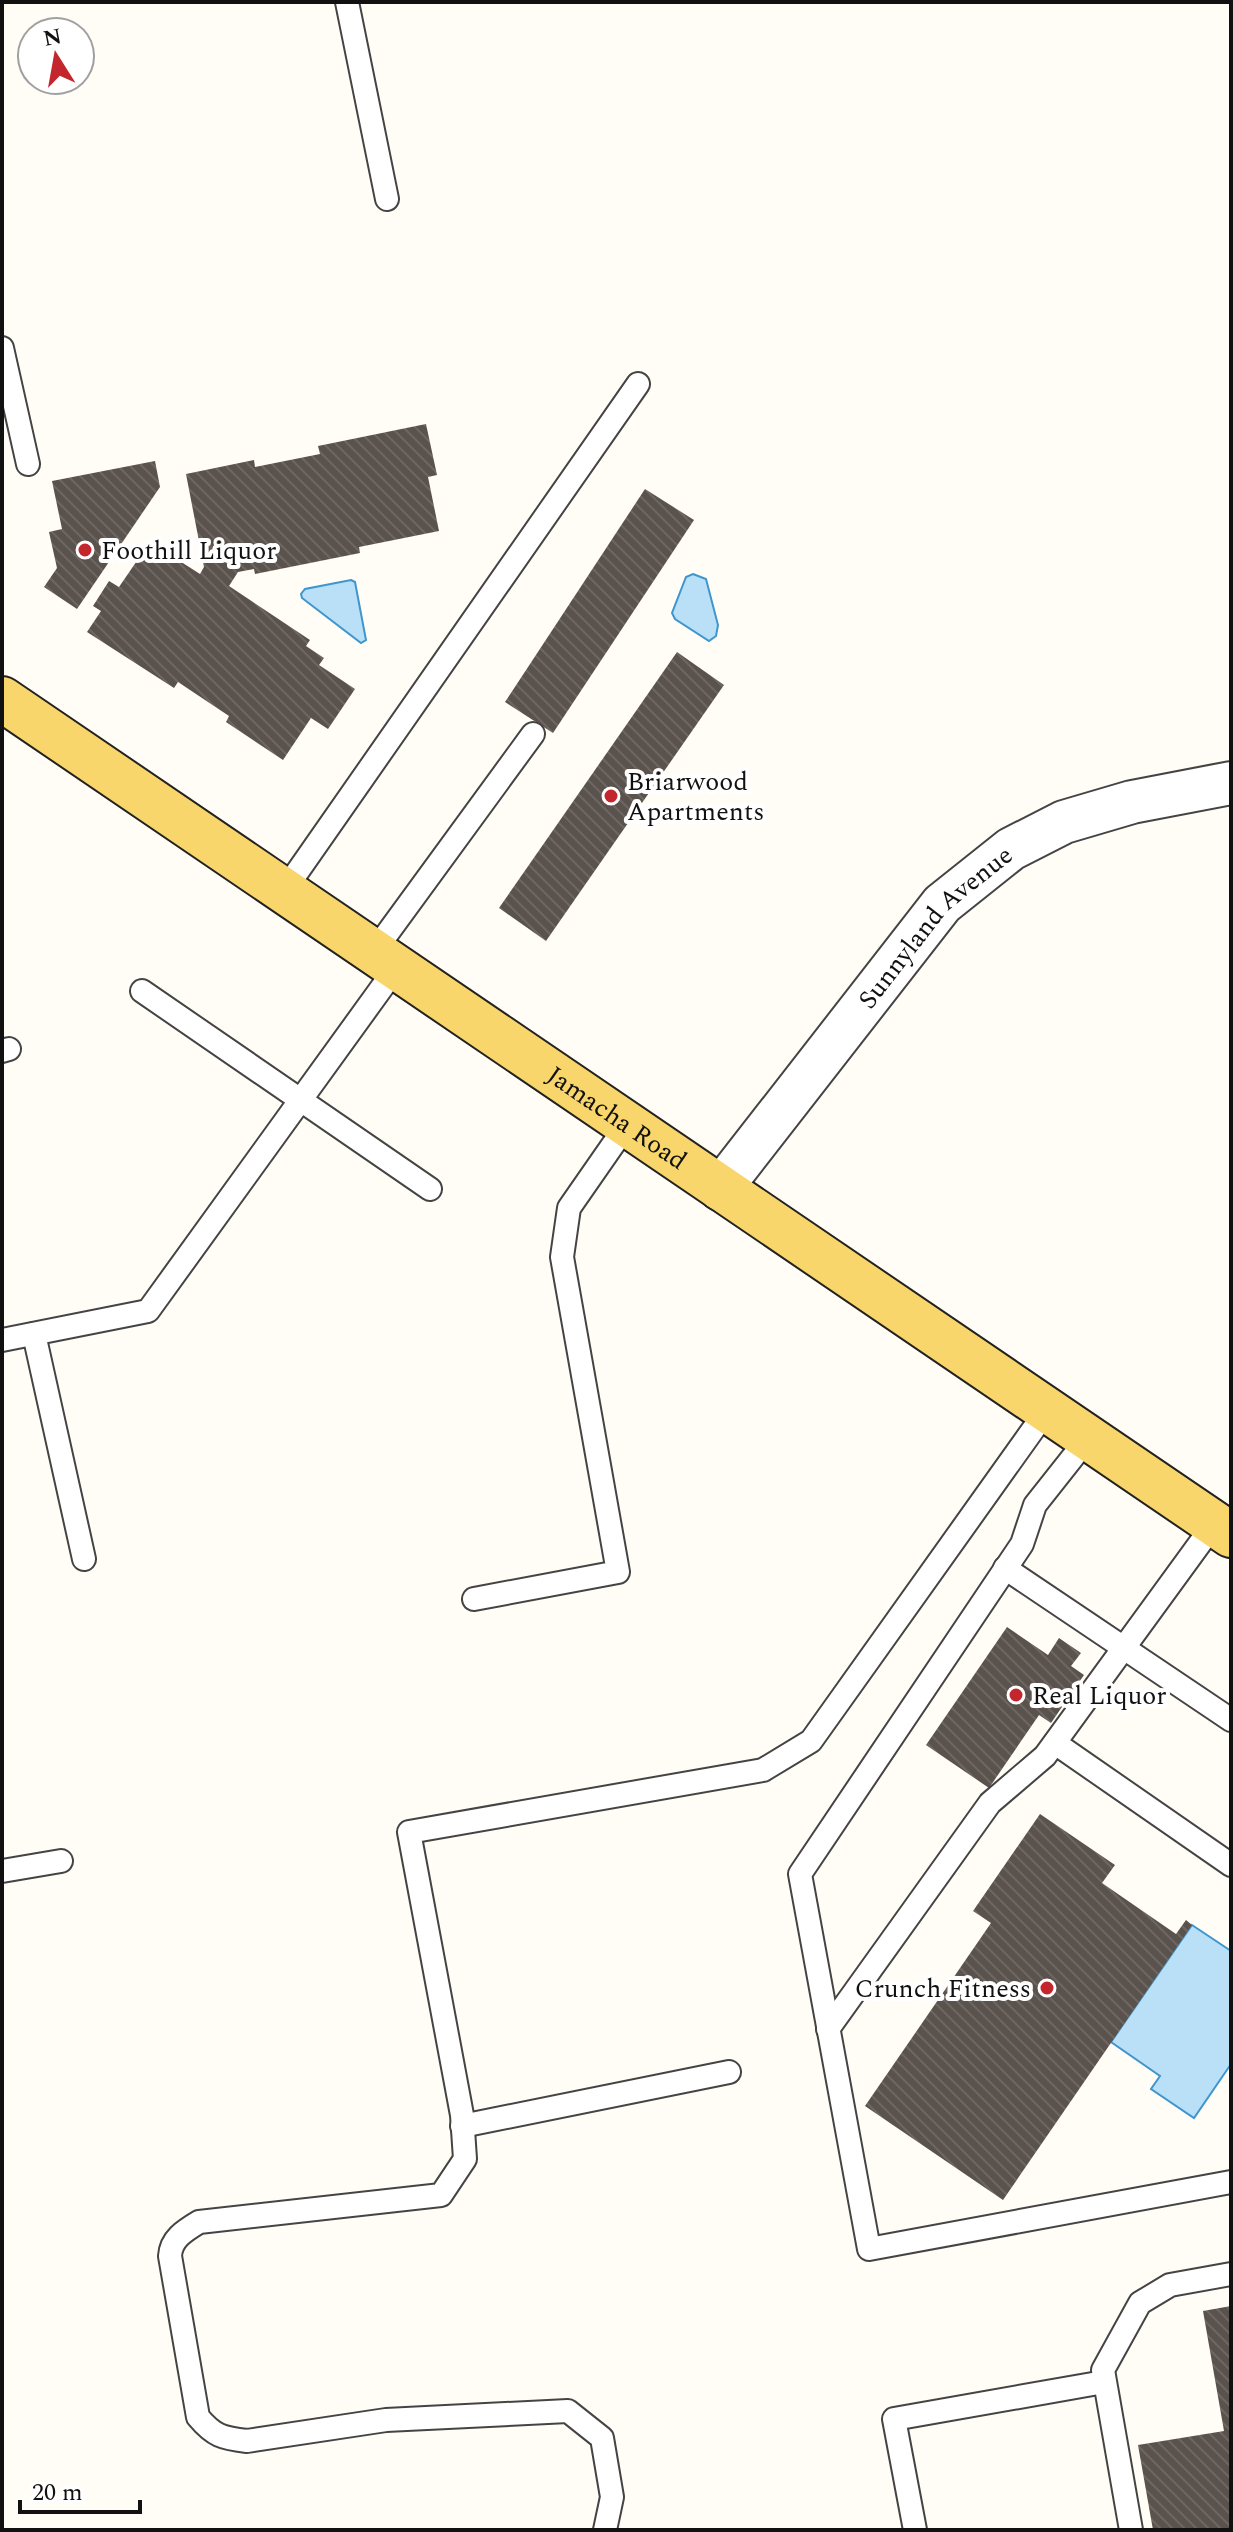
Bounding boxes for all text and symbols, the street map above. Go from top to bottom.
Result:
north arrow [16,16,96,96]
text: N [41,20,64,56]
place label: Foothill Liquor [101,531,277,571]
marker: Foothill Liquor [76,541,94,559]
place label: Briarwood Apartments [627,762,764,832]
marker: Briarwood Apartments [602,787,620,805]
street label: Sunnyland Avenue [848,836,1022,1018]
street label: Jamacha Road [538,1056,695,1180]
place label: Real Liquor [1032,1676,1167,1716]
marker: Real Liquor [1007,1686,1025,1704]
place label: Crunch Fitness [855,1969,1031,2009]
marker: Crunch Fitness [1038,1979,1056,1997]
scale bar [20,2464,140,2514]
text: 20 m [32,2475,83,2511]

